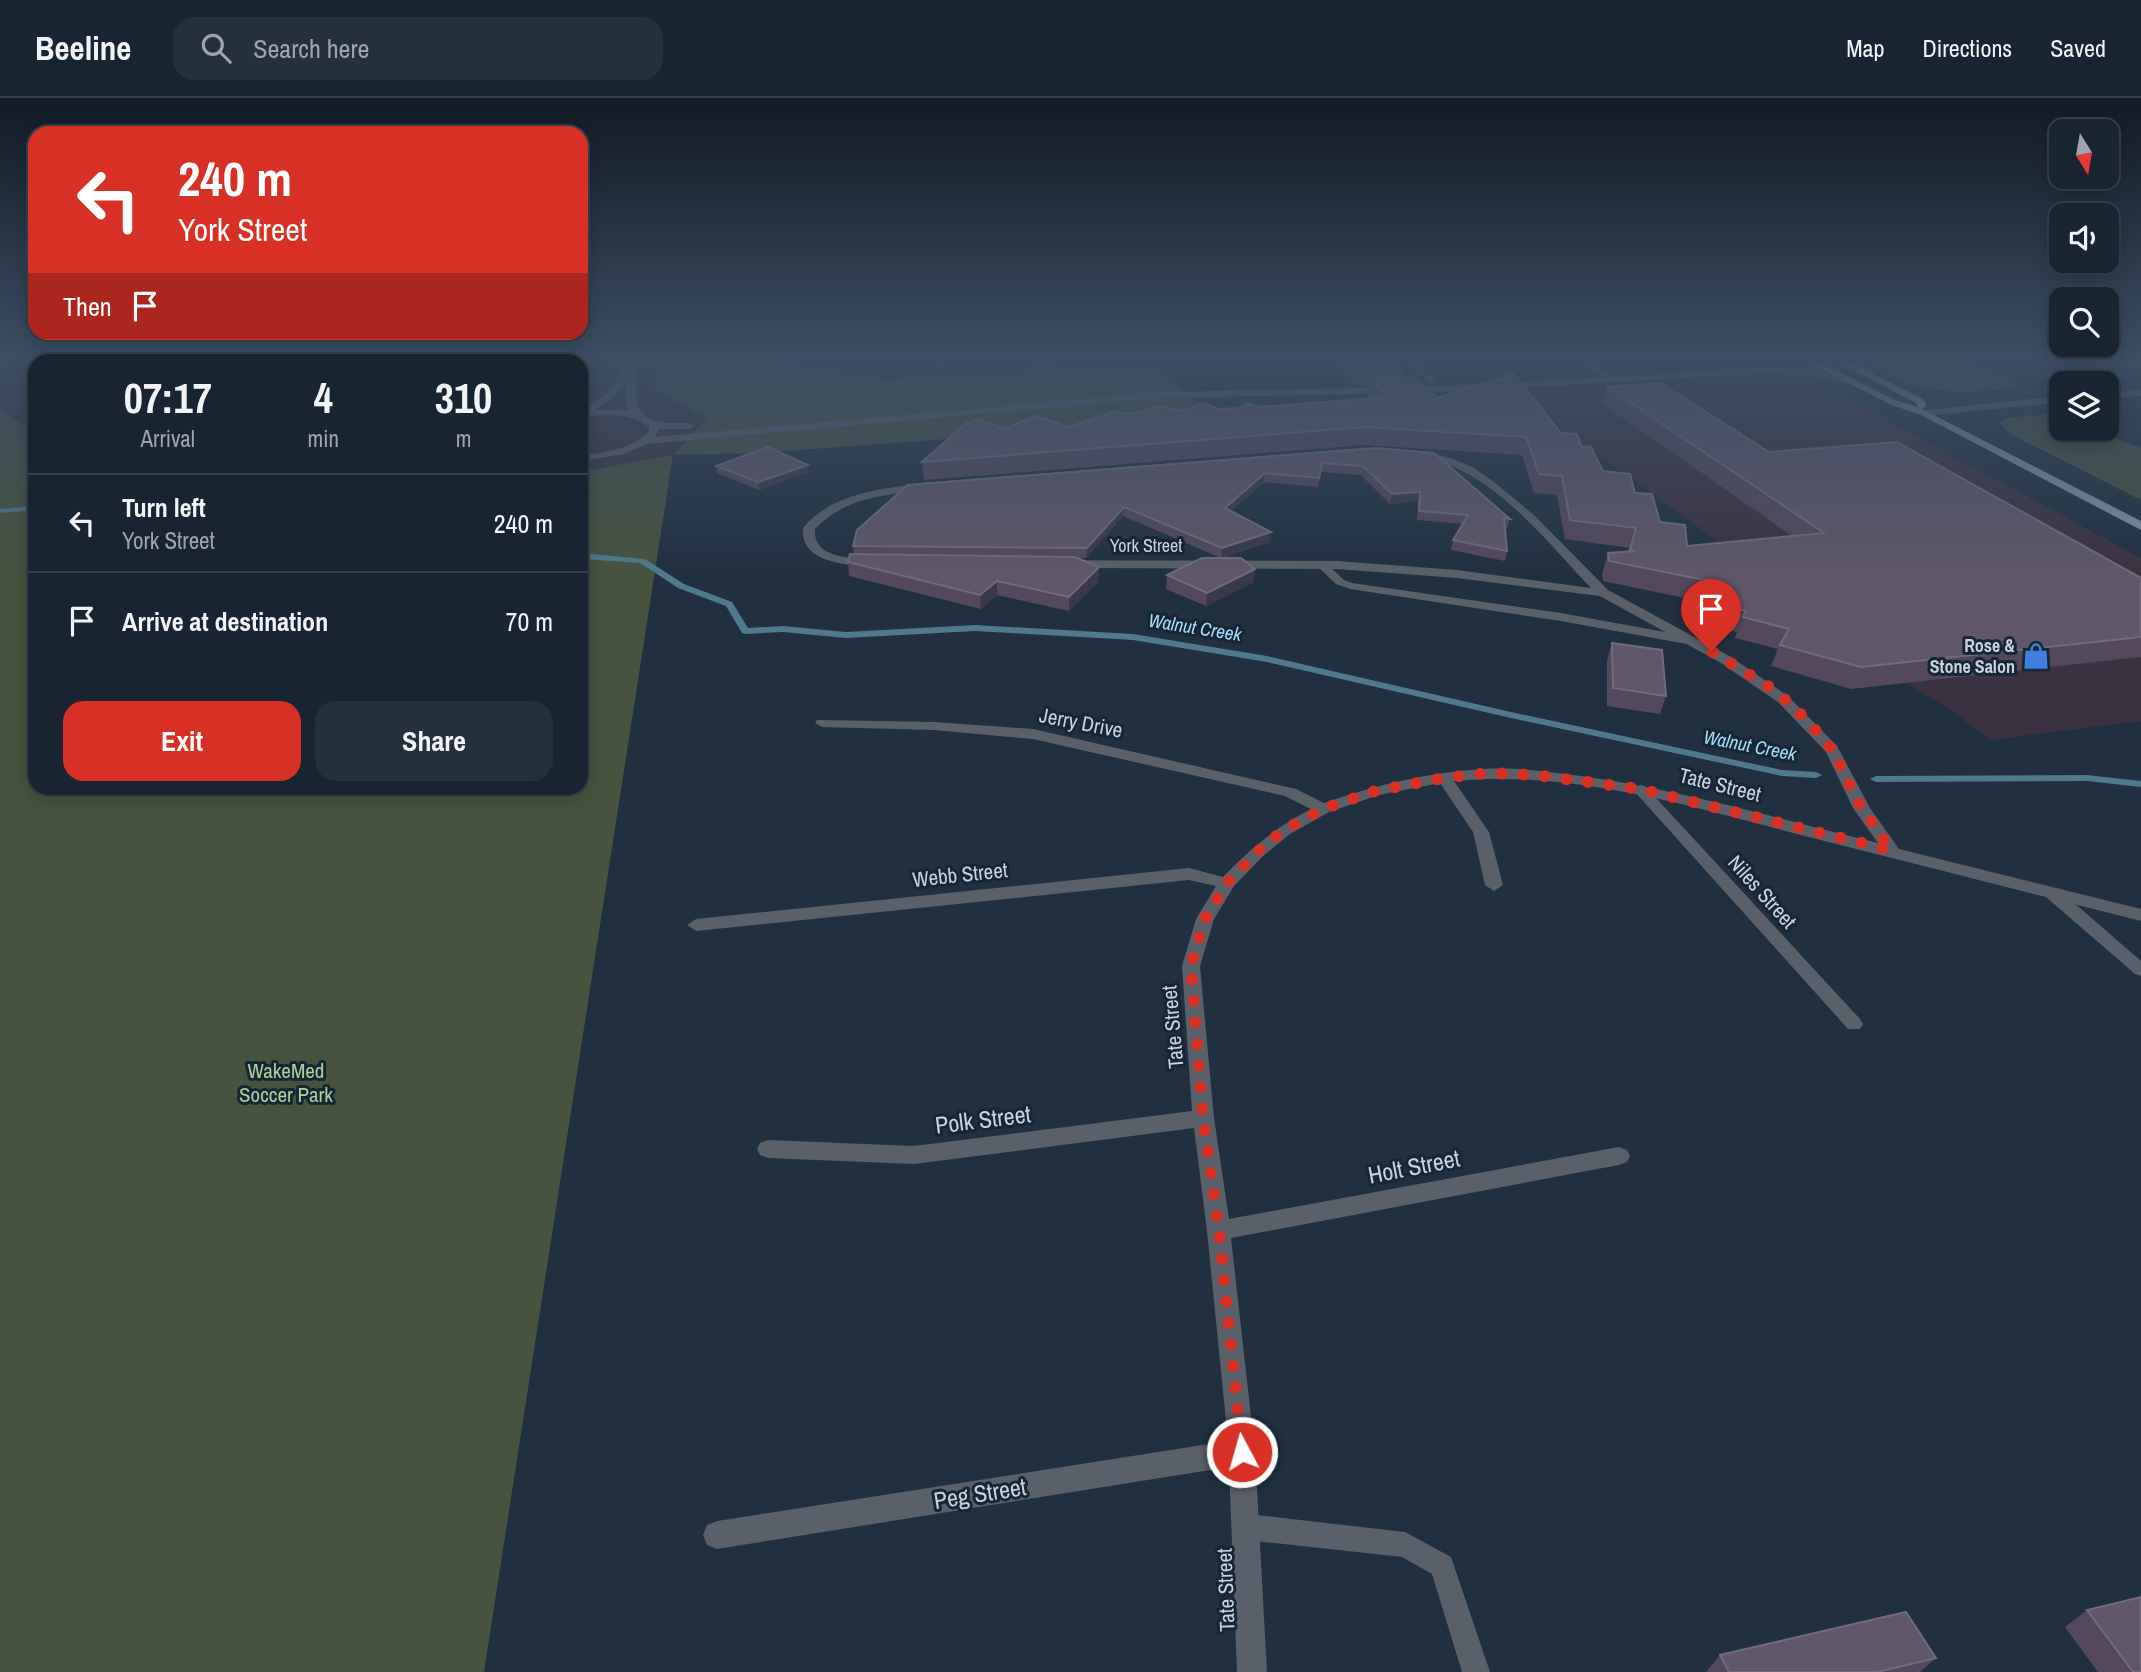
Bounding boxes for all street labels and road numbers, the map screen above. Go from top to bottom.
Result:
street label: York Street [1110,533,1182,558]
street label: Jerry Drive [1037,700,1125,745]
street label: Tate Street [1676,760,1764,809]
street label: Niles Street [1721,849,1803,935]
street label: Webb Street [911,855,1009,894]
street label: Tate Street [1154,984,1191,1070]
street label: Polk Street [933,1097,1033,1141]
street label: Holt Street [1365,1141,1463,1191]
street label: Peg Street [931,1470,1029,1516]
street label: Tate Street [1210,1548,1241,1632]

